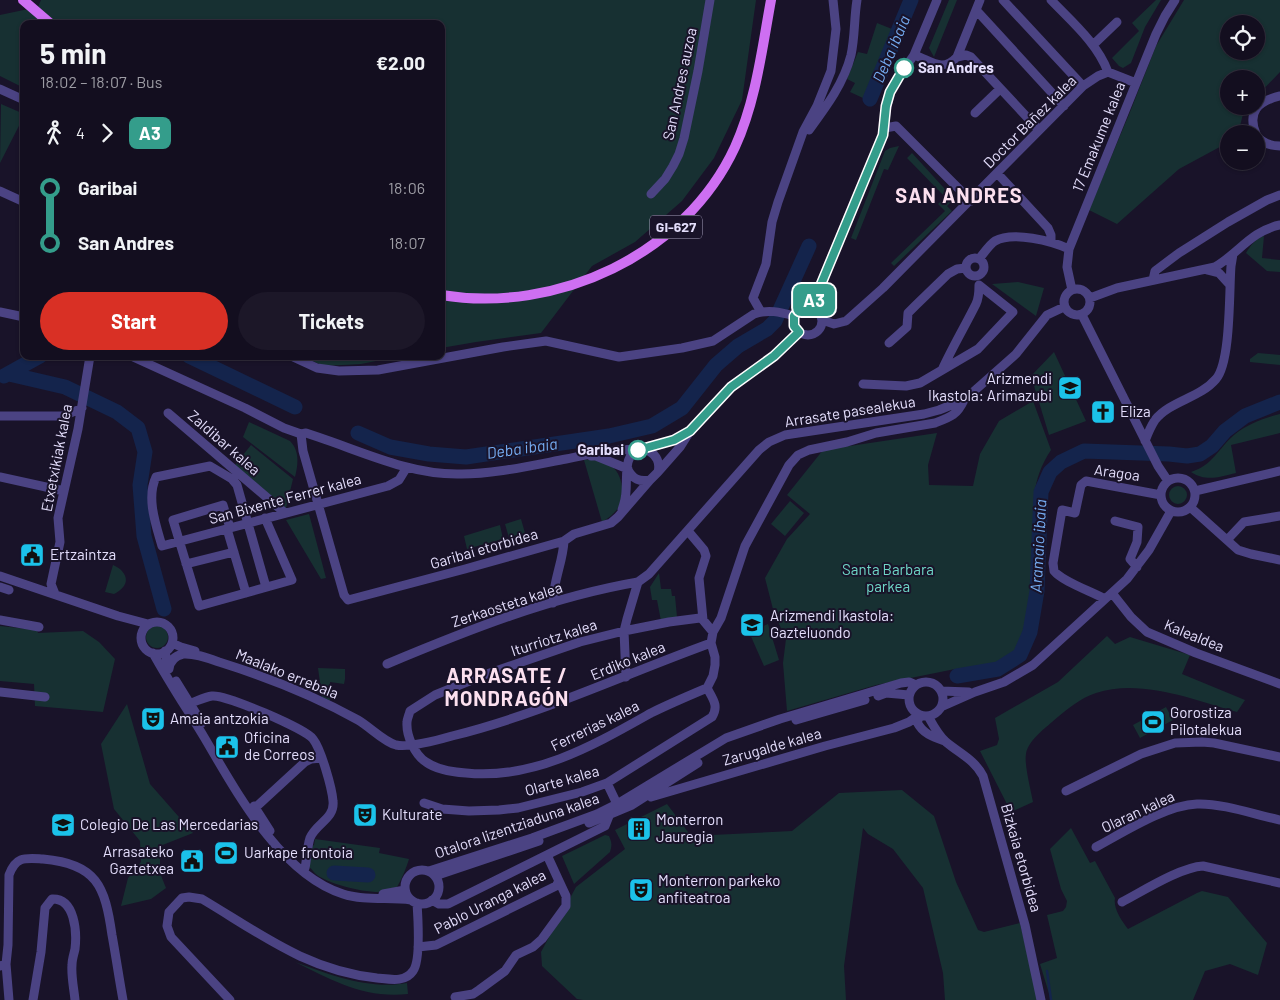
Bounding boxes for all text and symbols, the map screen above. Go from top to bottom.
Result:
water label: Deba ibaia [868,12,913,85]
map controls [1220,15,1265,170]
button: locate [1220,15,1265,60]
street label: San Andres auzoa [658,26,700,142]
text: 5 min [40,36,107,70]
text: €2.00 [376,51,425,74]
marker: San Andres [894,58,914,78]
place label: San Andres [918,58,994,76]
button: + [1220,70,1265,115]
street label: Doctor Bañez kalea [979,71,1079,171]
text: 18:02 – 18:07 · Bus [40,72,162,91]
street label: 17 Emakume kalea [1068,79,1128,194]
icon: walk [40,119,68,147]
icon: forward [93,119,121,147]
text: A3 [139,122,161,144]
text: 4 [76,123,85,142]
button: − [1220,125,1265,170]
text: Garibai [78,176,137,199]
text: 18:06 [388,178,425,197]
district label: SAN ANDRES [895,183,1023,207]
road number: GI-627 [650,216,702,238]
text: San Andres [78,231,174,254]
text: 18:07 [389,233,425,252]
line badge: A3 [792,284,836,316]
text: A3 [803,289,825,311]
button: Start [40,292,228,350]
button: Tickets [238,292,425,350]
place label: Arizmendi Ikastola: Arimazubi [928,369,1052,404]
school or university icon: Arizmendi Ikastola: Arimazubi [1057,375,1083,401]
street label: Arrasate pasealekua [783,392,917,430]
church icon: Eliza [1090,399,1116,425]
street label: Etxetxikiak kalea [37,402,75,513]
place label: Eliza [1120,402,1151,420]
street label: Zaldibar kalea [185,406,264,478]
water label: Deba ibaia [485,433,559,462]
place label: Garibai [577,440,624,458]
marker: Garibai [628,440,648,460]
street label: Aragoa [1093,460,1141,484]
street label: San Bixente Ferrer kalea [207,469,363,527]
water label: Aramaio ibaia [1026,499,1049,593]
street label: Garibai etorbidea [428,524,540,572]
public building icon: Ertzaintza [19,542,45,568]
place label: Ertzaintza [50,545,116,563]
park label: Santa Barbara parkea [842,560,934,595]
street label: Zerkaosteta kalea [449,578,564,630]
place label: Arizmendi Ikastola: Gazteluondo [770,606,894,641]
school or university icon: Arizmendi Ikastola: Gazteluondo [739,612,765,638]
street label: Iturriotz kalea [508,615,599,659]
street label: Kalealdea [1162,615,1227,655]
street label: Erdiko kalea [588,637,668,683]
street label: Maalako errebala [233,644,341,702]
district label: ARRASATE / MONDRAGÓN [445,663,569,710]
street label: Ferrerias kalea [547,696,642,754]
place label: Gorostiza Pilotalekua [1170,703,1242,738]
theatre icon: Amaia antzokia [140,706,166,732]
place label: Amaia antzokia [170,709,269,727]
sports icon: Gorostiza Pilotalekua [1140,709,1166,735]
street label: Zarugalde kalea [720,723,823,769]
place label: Oficina de Correos [244,728,315,763]
public building icon: Oficina de Correos [214,734,240,760]
street label: Olarte kalea [523,761,601,799]
street label: Olaran kalea [1098,786,1177,836]
street label: Otalora lizentziaduna kalea [432,788,601,862]
street label: Bizkaia etorbidea [998,801,1046,914]
theatre icon: Kulturate [352,802,378,828]
place label: Kulturate [382,805,442,823]
place label: Monterron Jauregia [656,810,723,845]
school or university icon: Colegio De Las Mercedarias [50,812,76,838]
place label: Colegio De Las Mercedarias [80,815,258,833]
building icon: Monterron Jauregia [626,816,652,842]
sports icon: Uarkape frontoia [213,840,239,866]
place label: Arrasateko Gaztetxea [103,842,174,877]
place label: Uarkape frontoia [244,843,353,861]
public building icon: Arrasateko Gaztetxea [179,848,205,874]
street label: Pablo Uranga kalea [431,865,548,937]
place label: Monterron parkeko anfiteatroa [658,871,780,906]
theatre icon: Monterron parkeko anfiteatroa [628,877,654,903]

